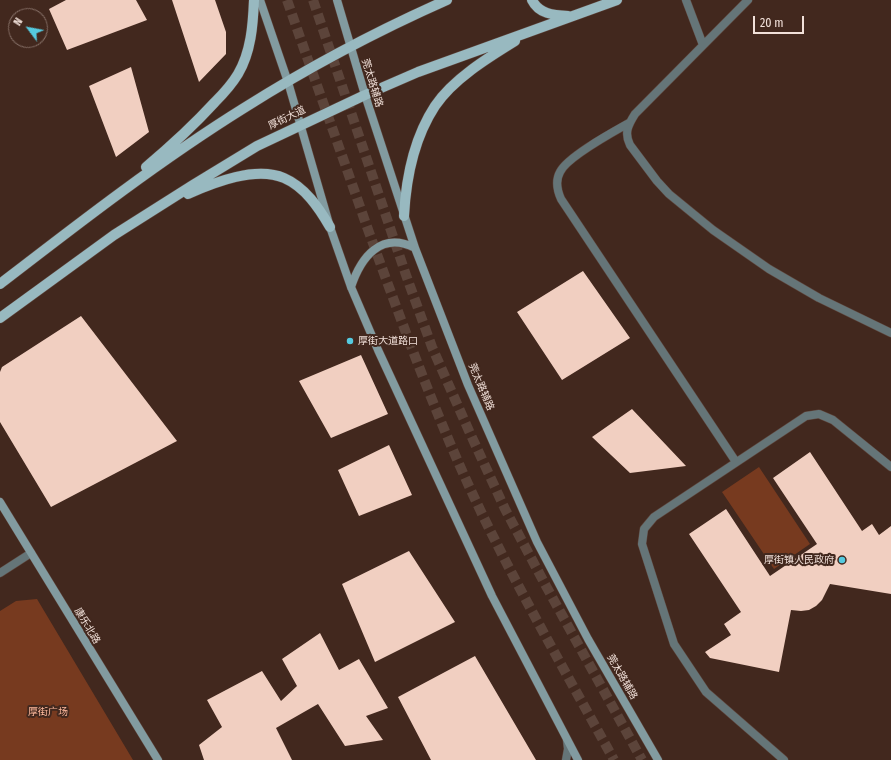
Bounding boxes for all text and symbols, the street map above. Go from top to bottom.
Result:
north arrow [8,8,48,48]
scale bar [755,8,806,34]
text: N [11,16,26,28]
text: 20 m [760,16,784,30]
street label: 莞太路辅路 [359,57,385,109]
street label: 厚街大道 [266,104,308,132]
place label: 厚街大道路口 [358,335,418,347]
marker: 厚街大道路口 [345,336,355,346]
street label: 莞太路辅路 [466,362,496,412]
place label: 厚街镇人民政府 [764,554,834,566]
marker: 厚街镇人民政府 [837,555,847,565]
street label: 康乐北路 [72,606,102,646]
street label: 莞太路辅路 [604,652,640,702]
park label: 厚街广场 [28,706,68,718]

